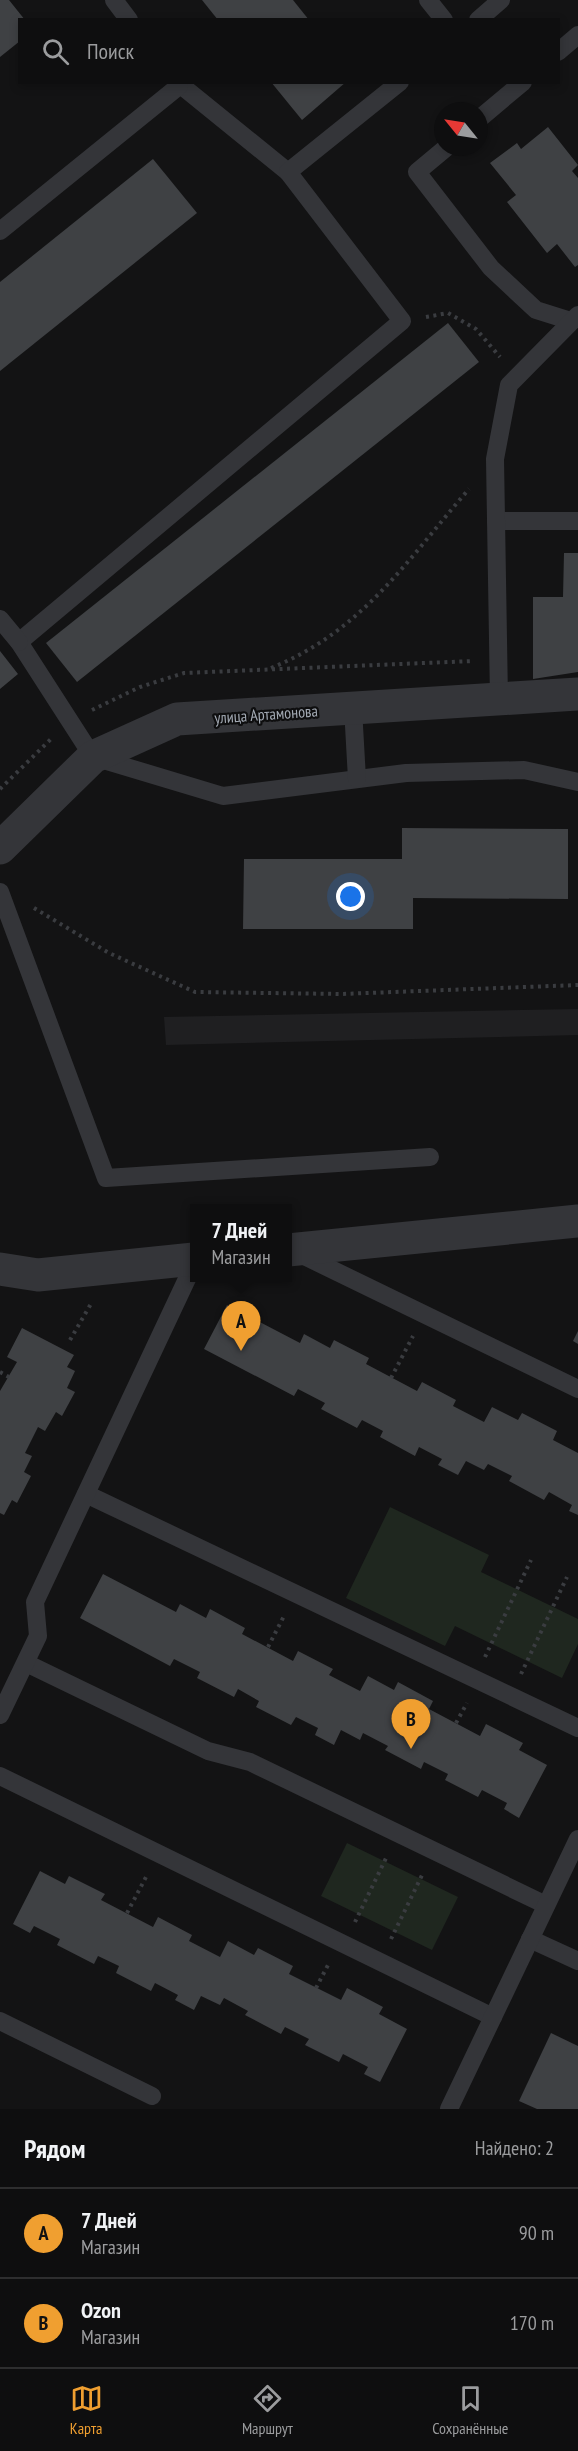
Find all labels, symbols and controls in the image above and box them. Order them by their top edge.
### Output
search box [18,18,560,84]
icon: search [39,35,72,68]
text: Поиск [87,37,134,65]
north arrow [434,102,488,156]
street label: улица Артамонова [214,700,318,728]
your location [336,882,365,911]
popup [190,1204,292,1282]
text: 7 Дней [211,1216,267,1244]
text: Магазин [211,1244,271,1270]
pin: A [222,1302,260,1351]
pin: B [392,1700,430,1749]
text: Рядом [24,2132,85,2165]
text: Найдено: 2 [475,2135,554,2161]
text: 7 Дней [81,2206,137,2234]
text: A [38,2220,49,2246]
text: 90 m [519,2220,554,2246]
text: Магазин [81,2234,140,2260]
text: Ozon [81,2296,121,2324]
text: B [39,2310,48,2336]
text: 170 m [510,2310,554,2336]
text: Магазин [81,2324,140,2350]
tab: Карта [70,2382,103,2438]
tab: Маршрут [242,2382,293,2438]
tab: Сохранённые [432,2382,508,2438]

